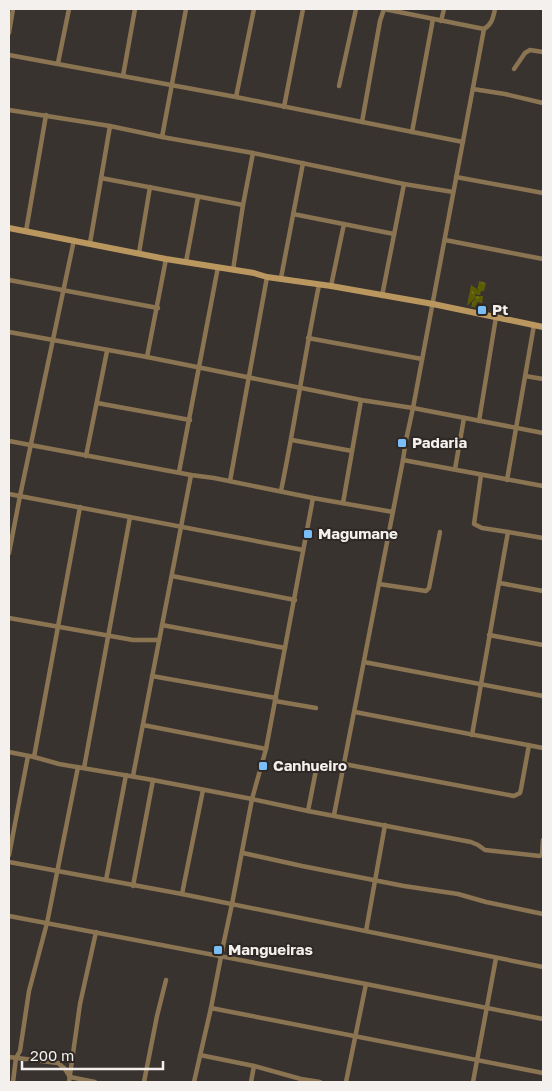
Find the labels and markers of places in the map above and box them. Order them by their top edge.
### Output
place label: Pt [492,300,508,318]
marker: Pt [476,304,488,316]
place label: Padaria [412,433,467,451]
marker: Padaria [396,437,408,449]
place label: Magumane [318,524,398,542]
marker: Magumane [302,528,314,540]
place label: Canhueiro [273,756,347,774]
marker: Canhueiro [257,760,269,772]
place label: Mangueiras [228,940,313,958]
marker: Mangueiras [212,944,224,956]

